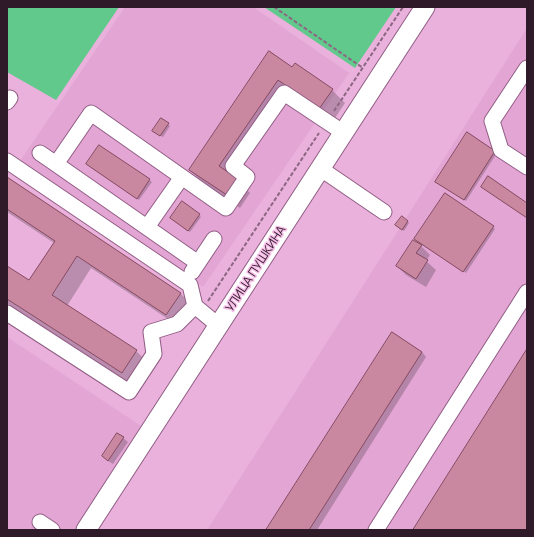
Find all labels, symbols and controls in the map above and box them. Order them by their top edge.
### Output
street label: УЛИЦА ПУШКИНА [223,223,289,315]

